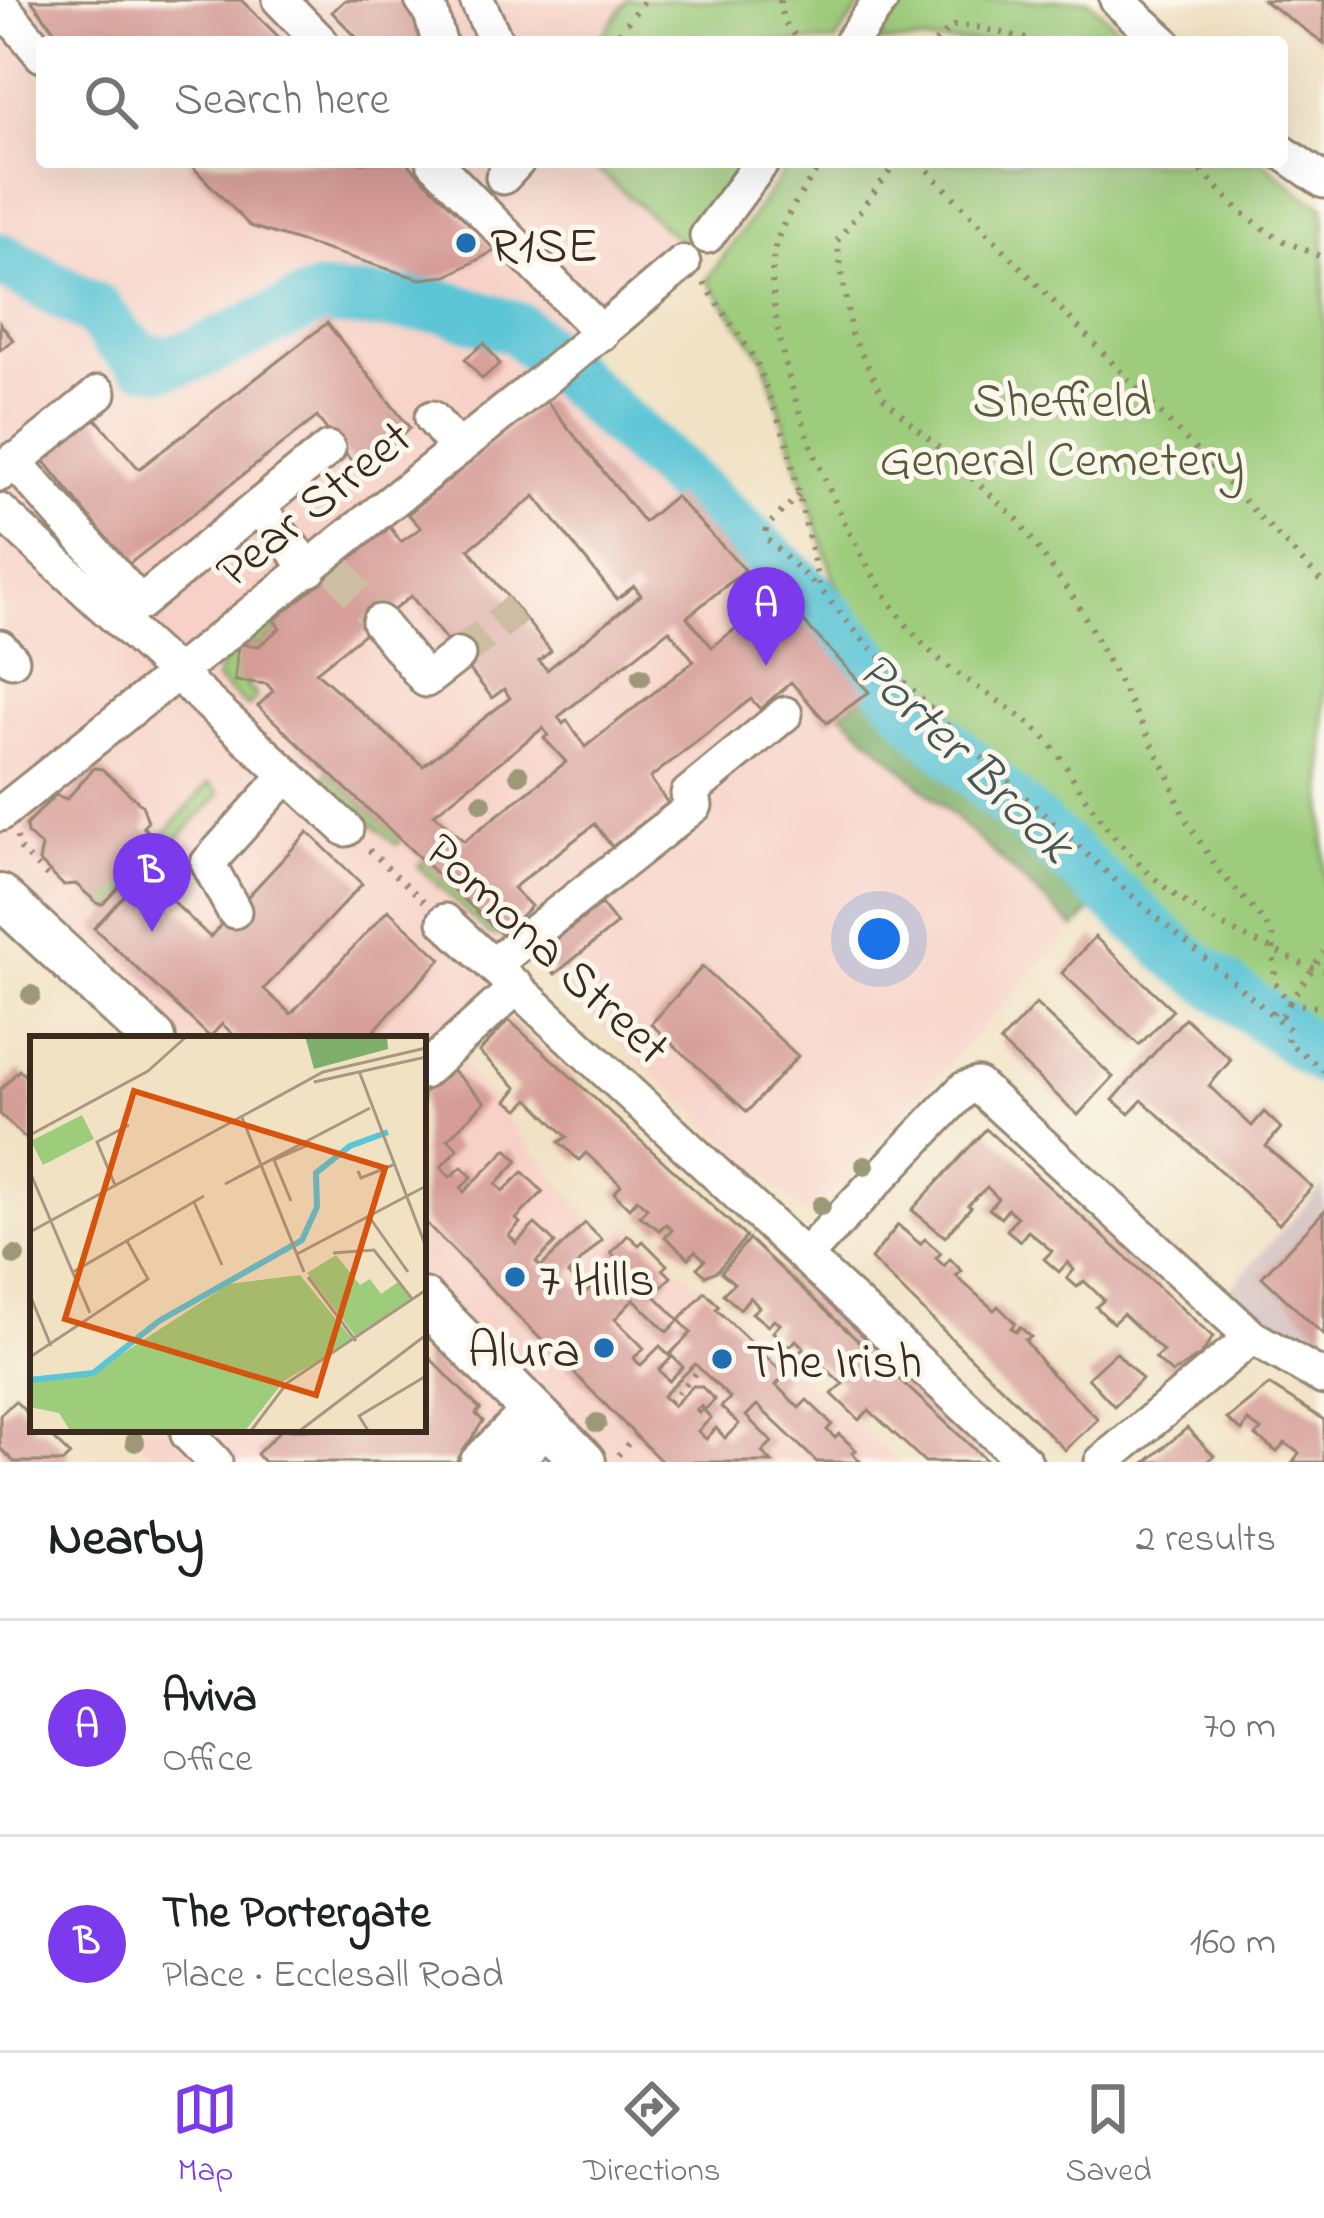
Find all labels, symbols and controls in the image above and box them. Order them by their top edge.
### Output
search box [36,36,1288,168]
icon: search [78,69,144,135]
text: Search here [174,69,390,135]
place label: R1SE [490,211,598,286]
marker: R1SE [453,230,479,256]
park label: Sheffield General Cemetery [880,366,1244,500]
street label: Pear Street [201,404,430,609]
pin: A [727,567,805,666]
water label: Porter Brook [837,635,1092,885]
street label: Pomona Street [405,817,685,1085]
pin: B [113,833,191,932]
your location [849,909,909,969]
inset map [30,1036,426,1432]
place label: 7 Hills [539,1245,655,1320]
marker: 7 Hills [502,1264,528,1290]
place label: Alura [468,1316,580,1391]
place label: The Irish [746,1327,922,1402]
marker: Alura [591,1335,617,1361]
marker: The Irish [709,1346,735,1372]
text: Nearby [48,1503,204,1578]
text: 2 results [1136,1512,1276,1569]
text: Aviva [162,1666,257,1732]
text: A [75,1699,99,1756]
text: 70 m [1203,1699,1276,1756]
text: Office [162,1732,252,1789]
text: The Portergate [162,1882,430,1948]
text: B [74,1915,100,1972]
text: 160 m [1190,1915,1276,1972]
text: Place · Ecclesall Road [162,1948,503,2005]
tab: Map [172,2076,238,2196]
tab: Directions [583,2076,721,2196]
tab: Saved [1065,2076,1152,2196]

